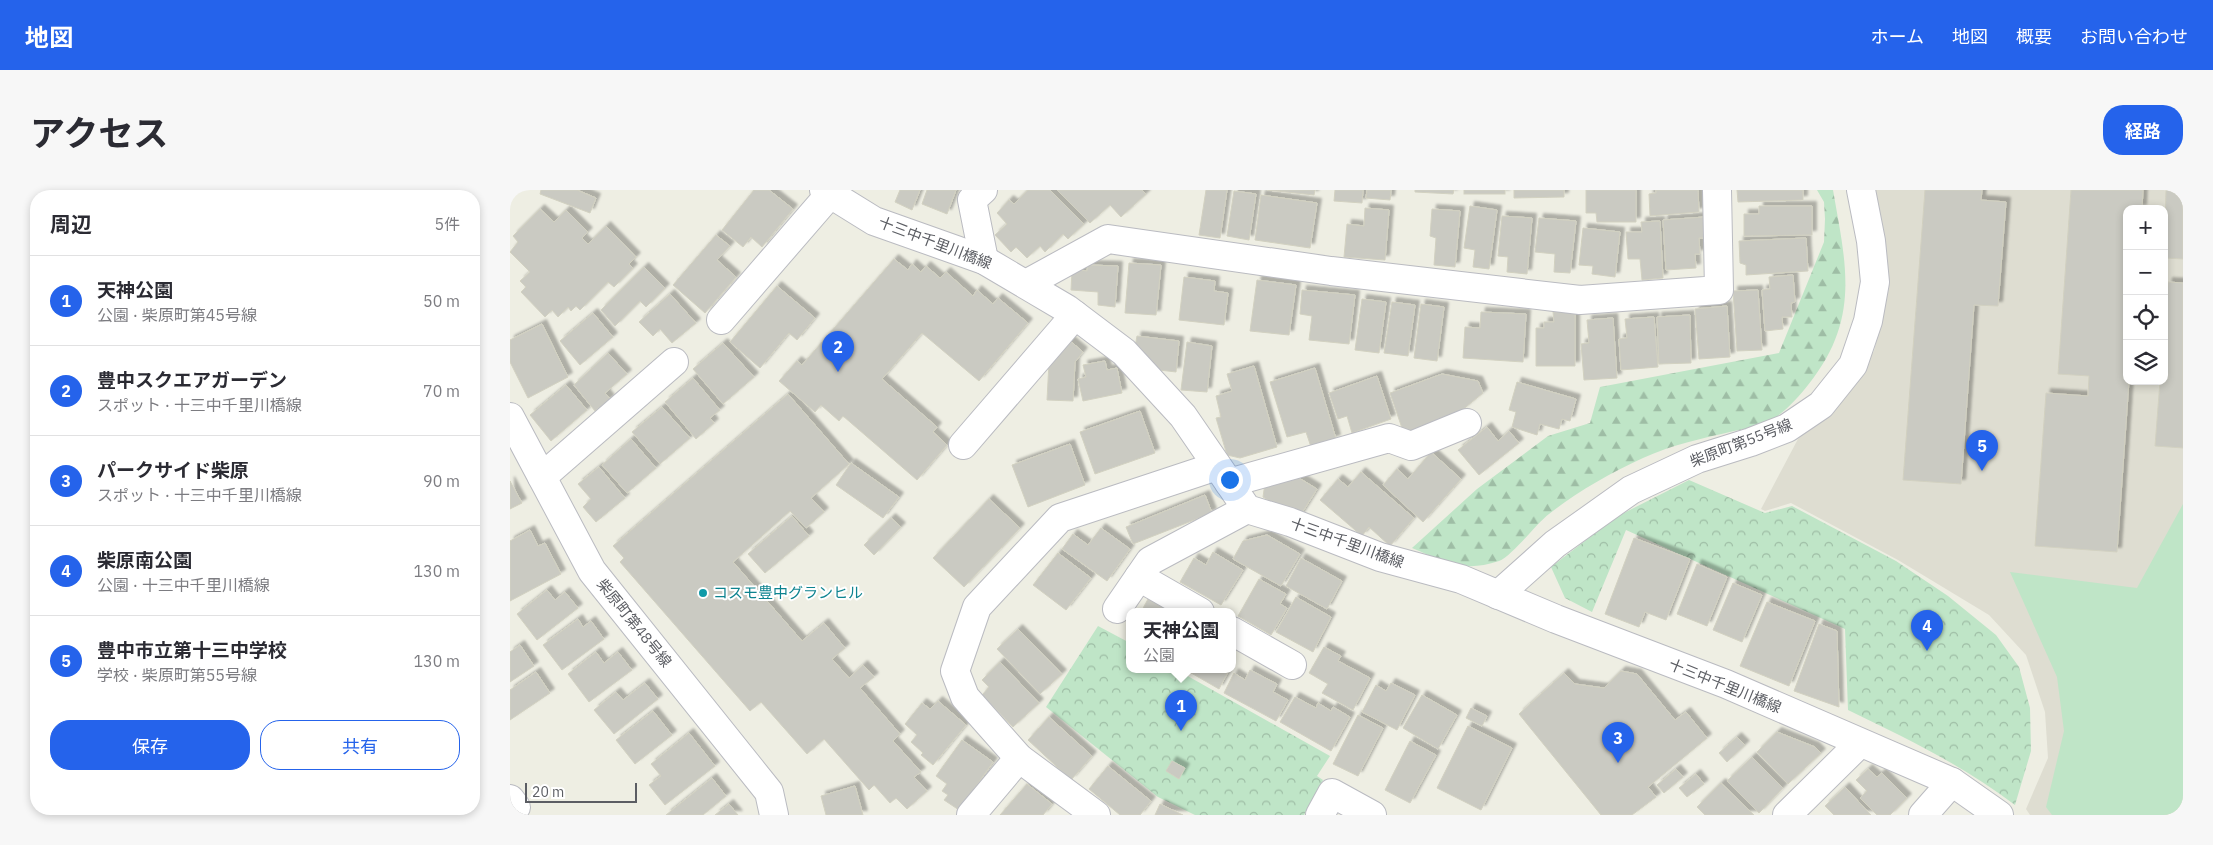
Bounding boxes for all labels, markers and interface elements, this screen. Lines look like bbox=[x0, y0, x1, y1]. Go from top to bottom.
text: 地図 bbox=[25, 21, 73, 53]
text: ホーム bbox=[1871, 25, 1924, 48]
text: 地図 bbox=[1952, 25, 1988, 48]
text: 概要 bbox=[2016, 25, 2052, 48]
text: お問い合わせ bbox=[2080, 25, 2188, 48]
button: 経路 bbox=[2103, 105, 2183, 155]
text: アクセス bbox=[30, 110, 168, 156]
map controls bbox=[2123, 205, 2168, 385]
button: + bbox=[2123, 205, 2168, 250]
text: 周辺 bbox=[50, 210, 92, 238]
street label: 十三中千里川橋線 bbox=[876, 212, 995, 273]
text: 5件 bbox=[434, 214, 460, 234]
button: − bbox=[2123, 250, 2168, 295]
text: 天神公園 bbox=[97, 278, 173, 302]
text: 1 bbox=[61, 291, 71, 311]
text: 50 m bbox=[423, 291, 460, 311]
button: locate bbox=[2123, 295, 2168, 340]
text: 公園 · 柴原町第45号線 bbox=[97, 305, 257, 325]
pin: 2 bbox=[822, 331, 854, 372]
button: layers bbox=[2123, 340, 2168, 385]
text: 豊中スクエアガーデン bbox=[97, 368, 287, 392]
text: 2 bbox=[61, 381, 71, 401]
text: 70 m bbox=[423, 381, 460, 401]
text: スポット · 十三中千里川橋線 bbox=[97, 395, 302, 415]
street label: 柴原町第55号線 bbox=[1687, 414, 1795, 471]
pin: 5 bbox=[1966, 430, 1998, 471]
text: パークサイド柴原 bbox=[97, 458, 249, 482]
your location bbox=[1217, 467, 1243, 493]
text: 3 bbox=[61, 471, 71, 491]
text: 90 m bbox=[423, 471, 460, 491]
text: スポット · 十三中千里川橋線 bbox=[97, 485, 302, 505]
street label: 十三中千里川橋線 bbox=[1288, 513, 1407, 572]
text: 柴原南公園 bbox=[97, 548, 192, 572]
text: 4 bbox=[61, 561, 71, 581]
text: 130 m bbox=[413, 561, 460, 581]
text: 公園 · 十三中千里川橋線 bbox=[97, 575, 270, 595]
street label: 柴原町第48号線 bbox=[593, 575, 676, 671]
place label: コスモ豊中グランヒル bbox=[713, 583, 863, 602]
marker: コスモ豊中グランヒル bbox=[697, 587, 709, 599]
popup bbox=[1126, 608, 1236, 673]
pin: 4 bbox=[1911, 610, 1943, 651]
text: 天神公園 bbox=[1143, 618, 1219, 642]
text: 豊中市立第十三中学校 bbox=[97, 638, 287, 662]
text: 公園 bbox=[1143, 645, 1175, 665]
text: 5 bbox=[61, 651, 71, 671]
text: 130 m bbox=[413, 651, 460, 671]
street label: 十三中千里川橋線 bbox=[1666, 654, 1784, 717]
text: 学校 · 柴原町第55号線 bbox=[97, 665, 257, 685]
pin: 1 bbox=[1165, 690, 1197, 731]
button: 保存 bbox=[50, 720, 250, 770]
button: 共有 bbox=[260, 720, 460, 770]
pin: 3 bbox=[1602, 722, 1634, 763]
scale bar bbox=[525, 780, 638, 803]
text: 20 m bbox=[532, 783, 564, 801]

